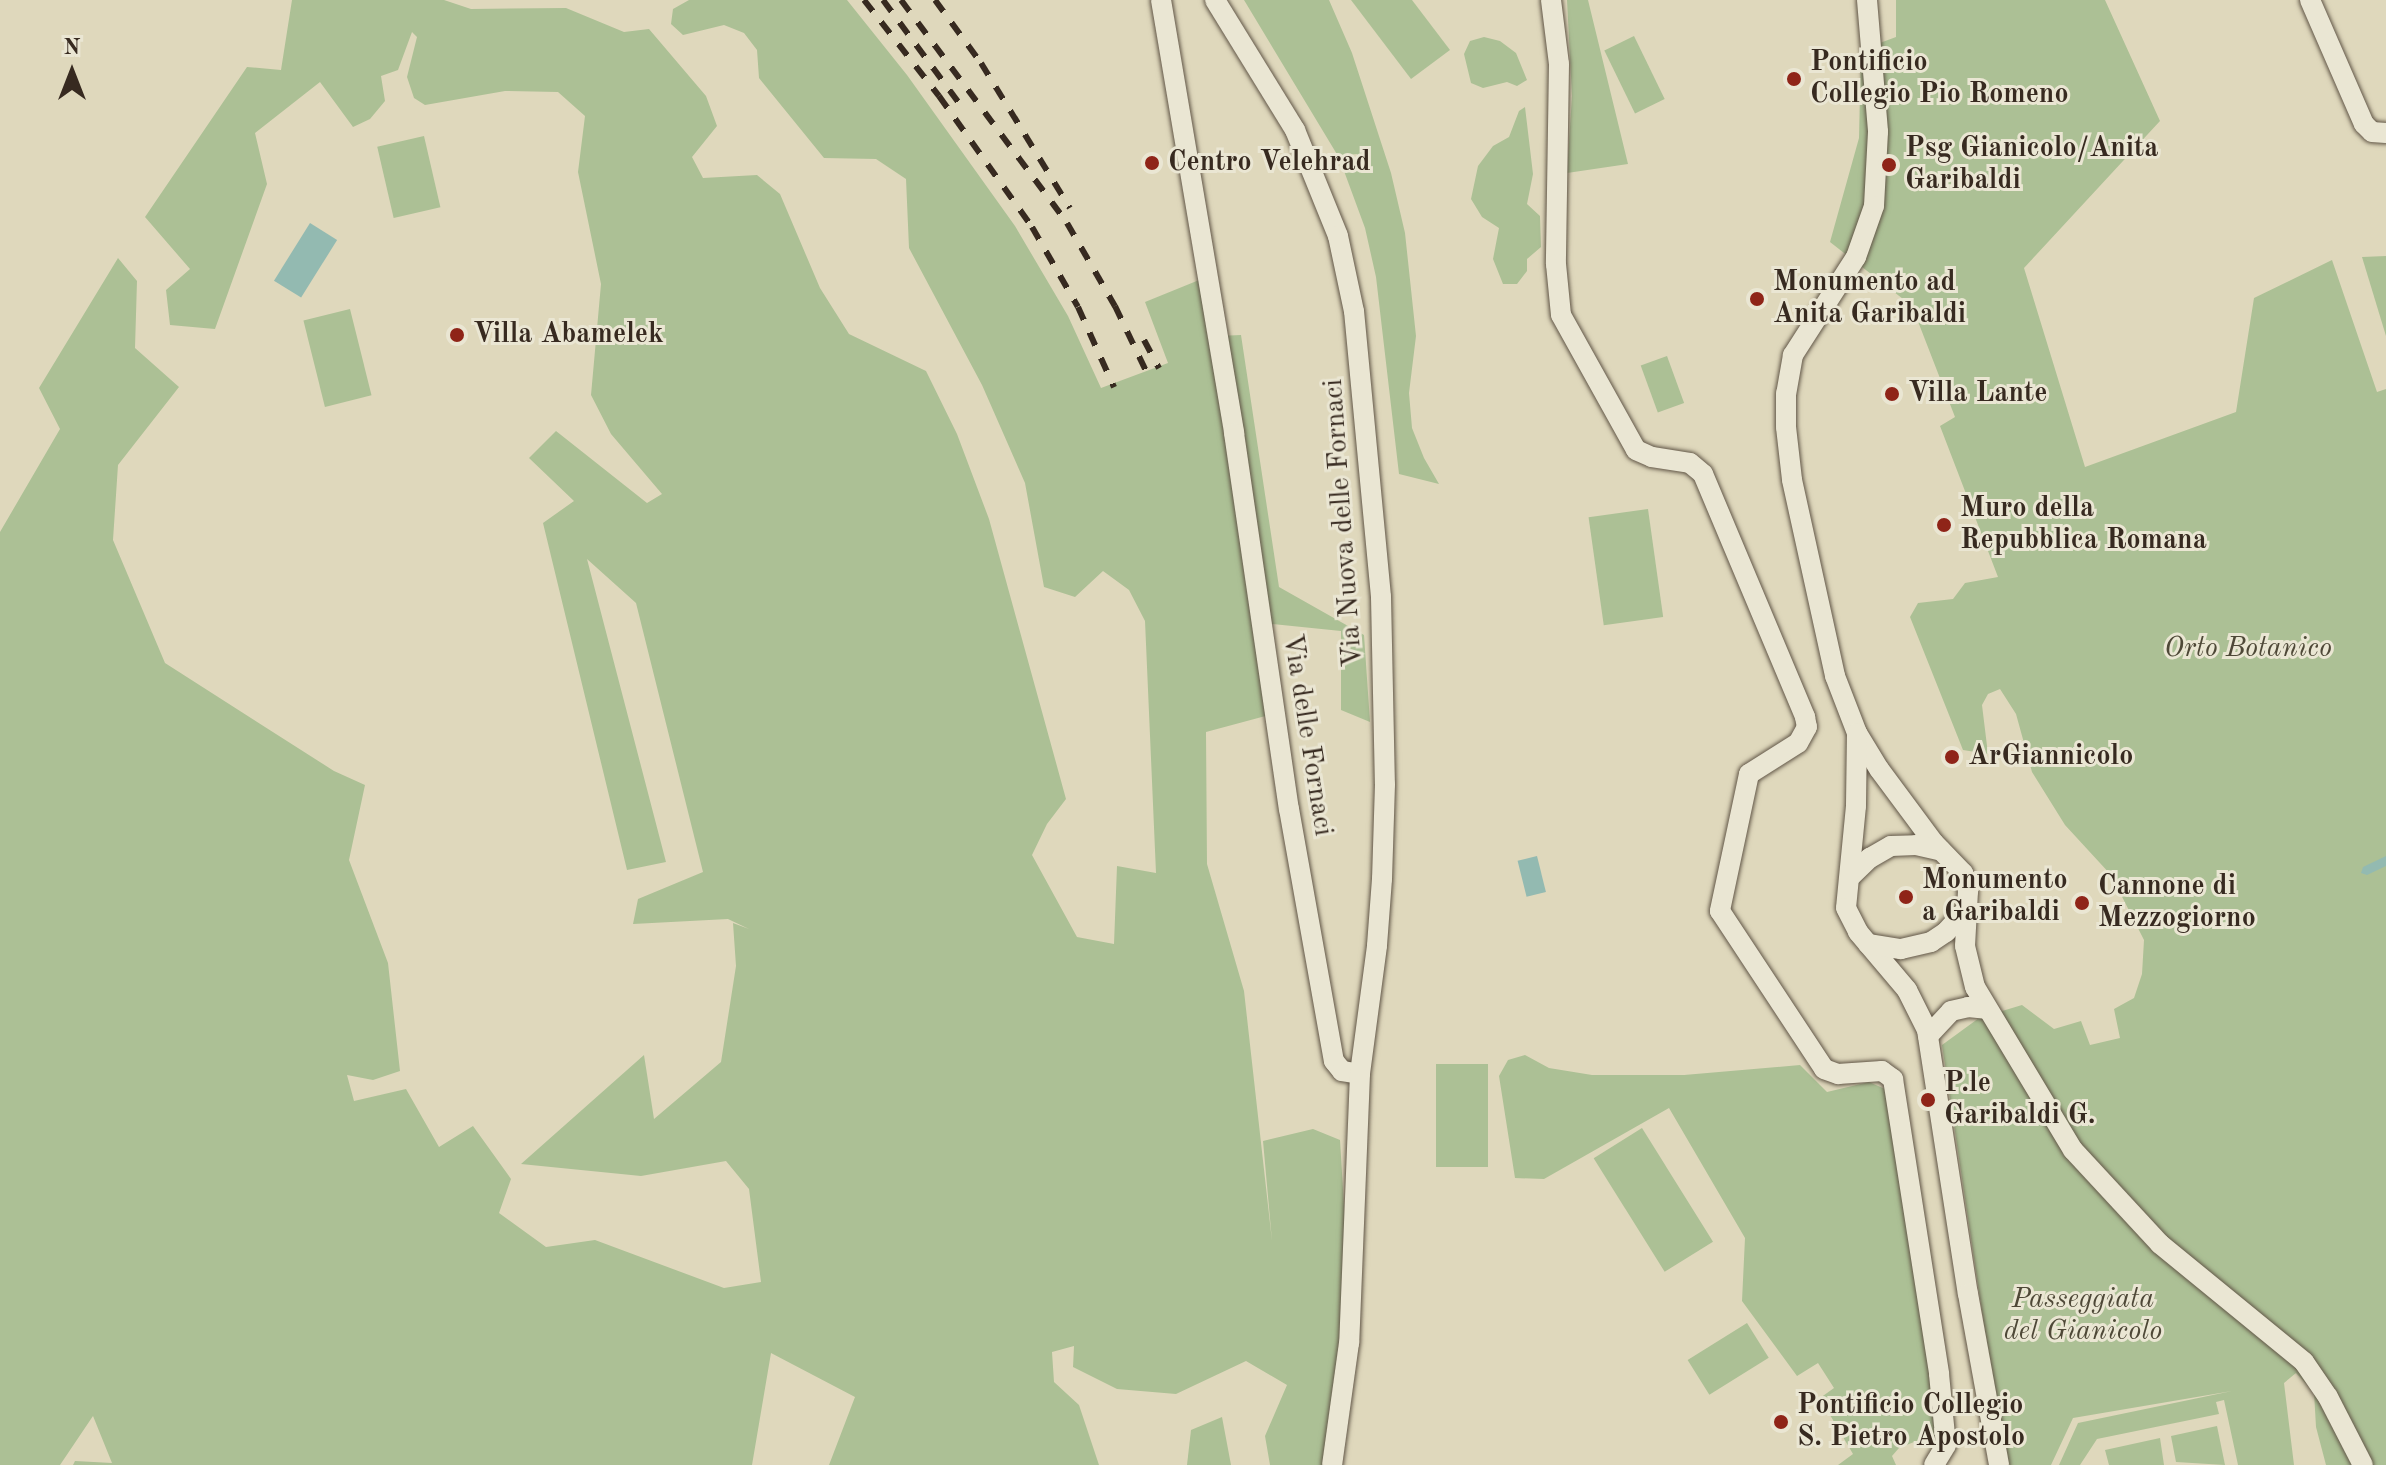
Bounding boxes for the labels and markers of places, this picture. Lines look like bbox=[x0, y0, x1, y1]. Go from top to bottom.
place label: Pontificio Collegio Pio Romeno bbox=[1810, 46, 2069, 112]
marker: Pontificio Collegio Pio Romeno bbox=[1785, 70, 1803, 88]
place label: Psg Gianicolo/Anita Garibaldi bbox=[1905, 132, 2159, 198]
place label: Centro Velehrad bbox=[1168, 146, 1371, 180]
marker: Centro Velehrad bbox=[1143, 154, 1161, 172]
marker: Psg Gianicolo/Anita Garibaldi bbox=[1880, 156, 1898, 174]
place label: Monumento ad Anita Garibaldi bbox=[1773, 266, 1966, 332]
marker: Monumento ad Anita Garibaldi bbox=[1748, 290, 1766, 308]
place label: Villa Abamelek bbox=[473, 318, 664, 352]
marker: Villa Abamelek bbox=[448, 326, 466, 344]
place label: Villa Lante bbox=[1908, 377, 2047, 411]
marker: Villa Lante bbox=[1883, 385, 1901, 403]
place label: Muro della Repubblica Romana bbox=[1960, 492, 2207, 558]
marker: Muro della Repubblica Romana bbox=[1935, 516, 1953, 534]
place label: ArGiannicolo bbox=[1968, 740, 2133, 774]
marker: ArGiannicolo bbox=[1943, 748, 1961, 766]
place label: Monumento a Garibaldi bbox=[1922, 864, 2067, 930]
place label: Cannone di Mezzogiorno bbox=[2098, 870, 2256, 936]
marker: Monumento a Garibaldi bbox=[1897, 888, 1915, 906]
marker: Cannone di Mezzogiorno bbox=[2073, 894, 2091, 912]
place label: P.le Garibaldi G. bbox=[1944, 1067, 2096, 1133]
marker: P.le Garibaldi G. bbox=[1919, 1091, 1937, 1109]
place label: Pontificio Collegio S. Pietro Apostolo bbox=[1797, 1389, 2025, 1455]
marker: Pontificio Collegio S. Pietro Apostolo bbox=[1772, 1413, 1790, 1431]

